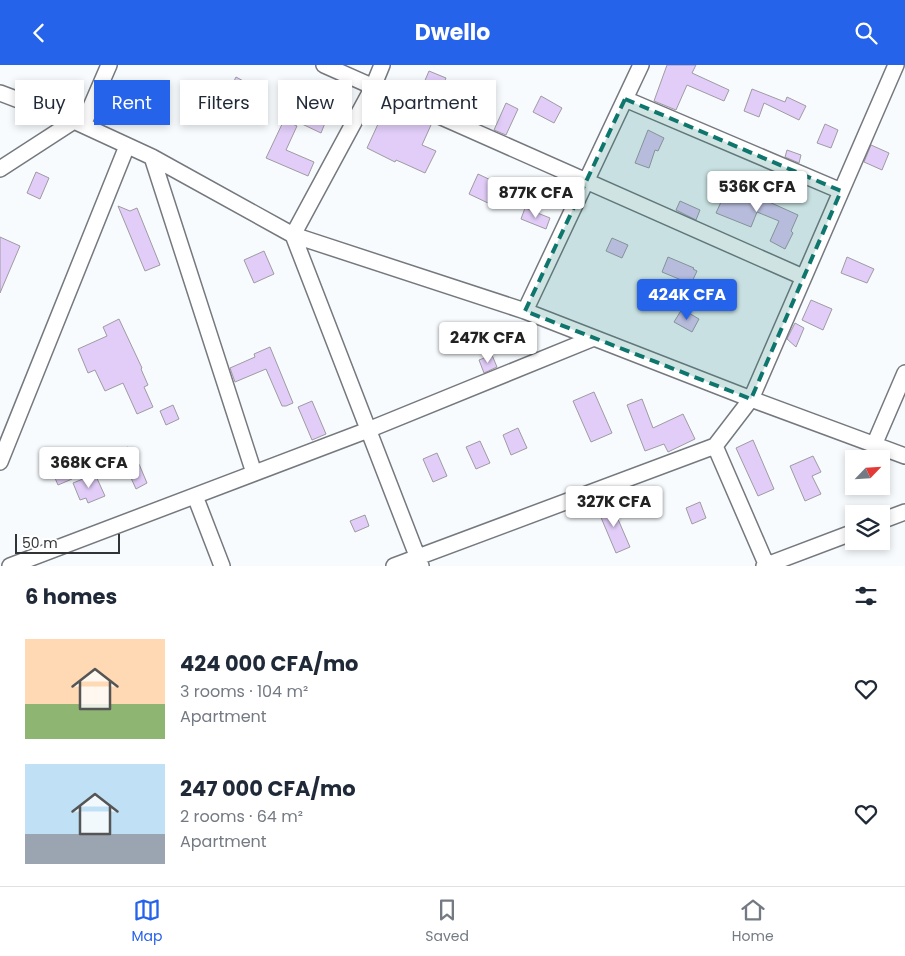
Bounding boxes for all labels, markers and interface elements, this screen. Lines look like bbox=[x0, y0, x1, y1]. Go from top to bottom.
text: Dwello bbox=[415, 17, 490, 48]
icon: back bbox=[25, 19, 53, 47]
icon: search bbox=[852, 19, 880, 47]
chip: Buy bbox=[15, 80, 84, 125]
chip: Rent bbox=[94, 80, 170, 125]
chip: Filters bbox=[180, 80, 268, 125]
chip: New bbox=[278, 80, 352, 125]
chip: Apartment bbox=[362, 80, 496, 125]
pin: 536K CFA bbox=[705, 171, 809, 213]
text: 536K CFA bbox=[718, 175, 796, 198]
pin: 877K CFA bbox=[484, 177, 588, 219]
text: 877K CFA bbox=[499, 181, 573, 204]
pin: 424K CFA bbox=[635, 279, 739, 321]
text: 424K CFA bbox=[648, 283, 726, 306]
pin: 247K CFA bbox=[436, 321, 540, 364]
text: 247K CFA bbox=[450, 326, 526, 349]
pin: 368K CFA bbox=[37, 447, 141, 489]
north arrow bbox=[845, 450, 890, 495]
map controls bbox=[845, 450, 890, 550]
text: 368K CFA bbox=[50, 451, 128, 474]
pin: 327K CFA bbox=[562, 485, 666, 528]
text: 327K CFA bbox=[577, 490, 651, 513]
button: layers bbox=[845, 505, 890, 550]
scale bar bbox=[15, 531, 120, 554]
text: 50 m bbox=[22, 533, 58, 553]
text: 6 homes bbox=[25, 582, 117, 611]
icon: filters bbox=[852, 582, 880, 610]
text: 424 000 CFA/mo bbox=[180, 649, 359, 678]
icon: home bbox=[65, 659, 125, 719]
icon: heart bbox=[852, 675, 880, 703]
text: 3 rooms · 104 m² bbox=[180, 680, 308, 703]
text: Apartment bbox=[180, 705, 267, 728]
text: 247 000 CFA/mo bbox=[180, 774, 356, 803]
icon: home bbox=[65, 784, 125, 844]
icon: heart bbox=[852, 800, 880, 828]
text: 2 rooms · 64 m² bbox=[180, 805, 303, 828]
text: Apartment bbox=[180, 830, 267, 853]
tab: Map bbox=[131, 896, 162, 947]
tab: Saved bbox=[425, 896, 469, 947]
tab: Home bbox=[732, 896, 774, 947]

